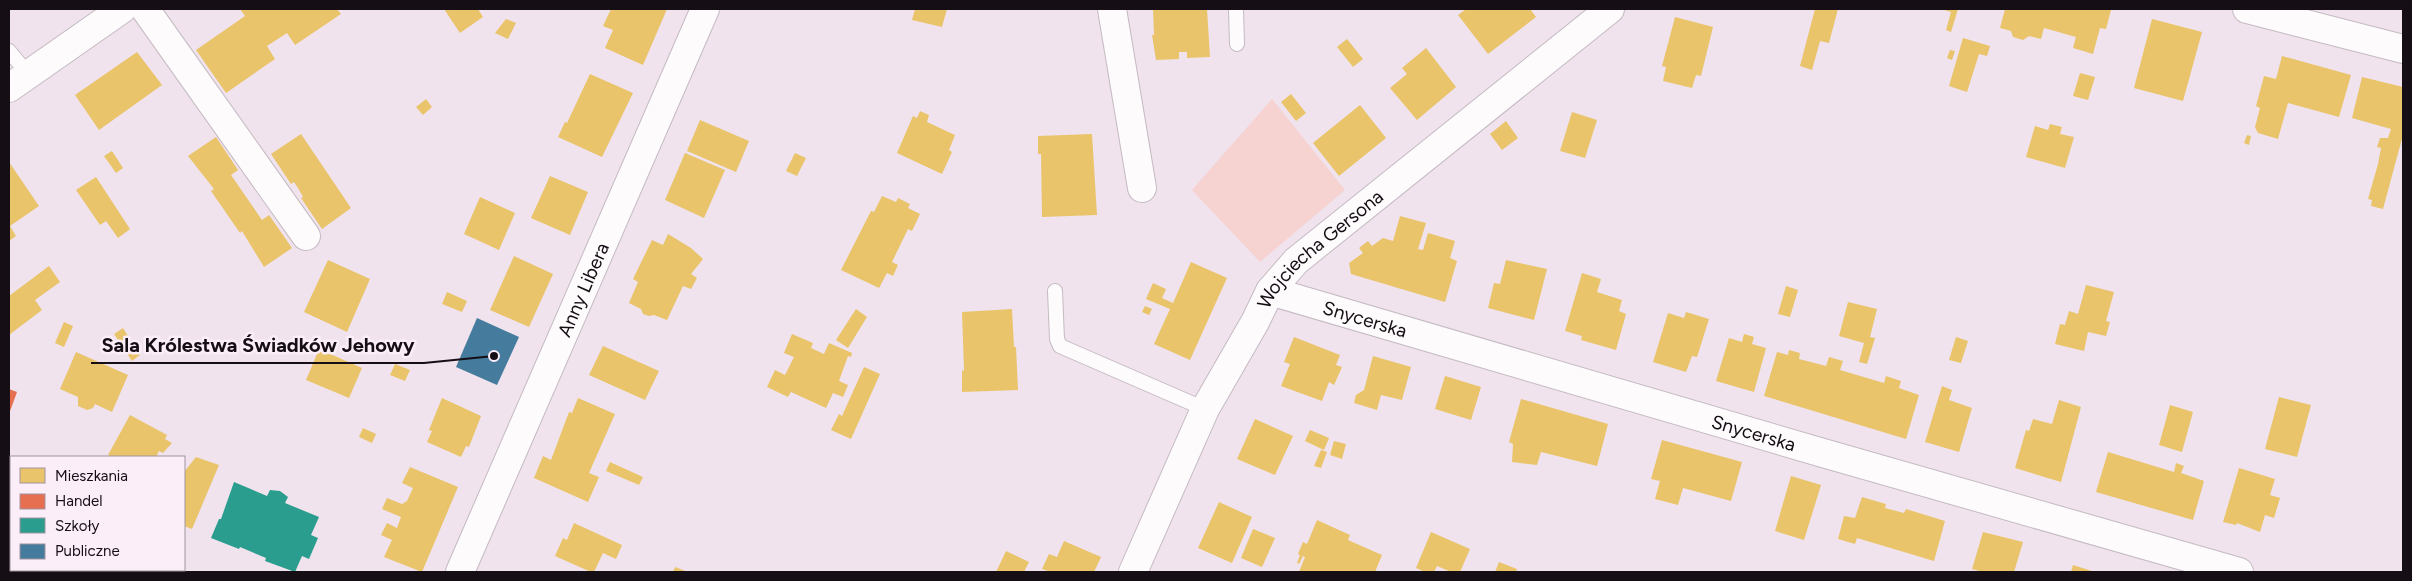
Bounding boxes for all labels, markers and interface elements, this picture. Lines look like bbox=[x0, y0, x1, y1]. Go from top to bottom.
street label: Wojciecha Gersona bbox=[1252, 184, 1387, 312]
street label: Anny Libera bbox=[552, 239, 614, 340]
street label: Snycerska bbox=[1320, 296, 1410, 342]
callout: Sala Królestwa Świadków Jehowy bbox=[91, 328, 424, 363]
text: Sala Królestwa Świadków Jehowy bbox=[101, 333, 415, 357]
street label: Snycerska bbox=[1709, 409, 1798, 456]
legend bbox=[10, 456, 185, 571]
text: Mieszkania bbox=[55, 467, 128, 485]
text: Handel bbox=[55, 492, 103, 510]
text: Szkoły bbox=[55, 517, 100, 535]
text: Publiczne bbox=[55, 542, 120, 560]

